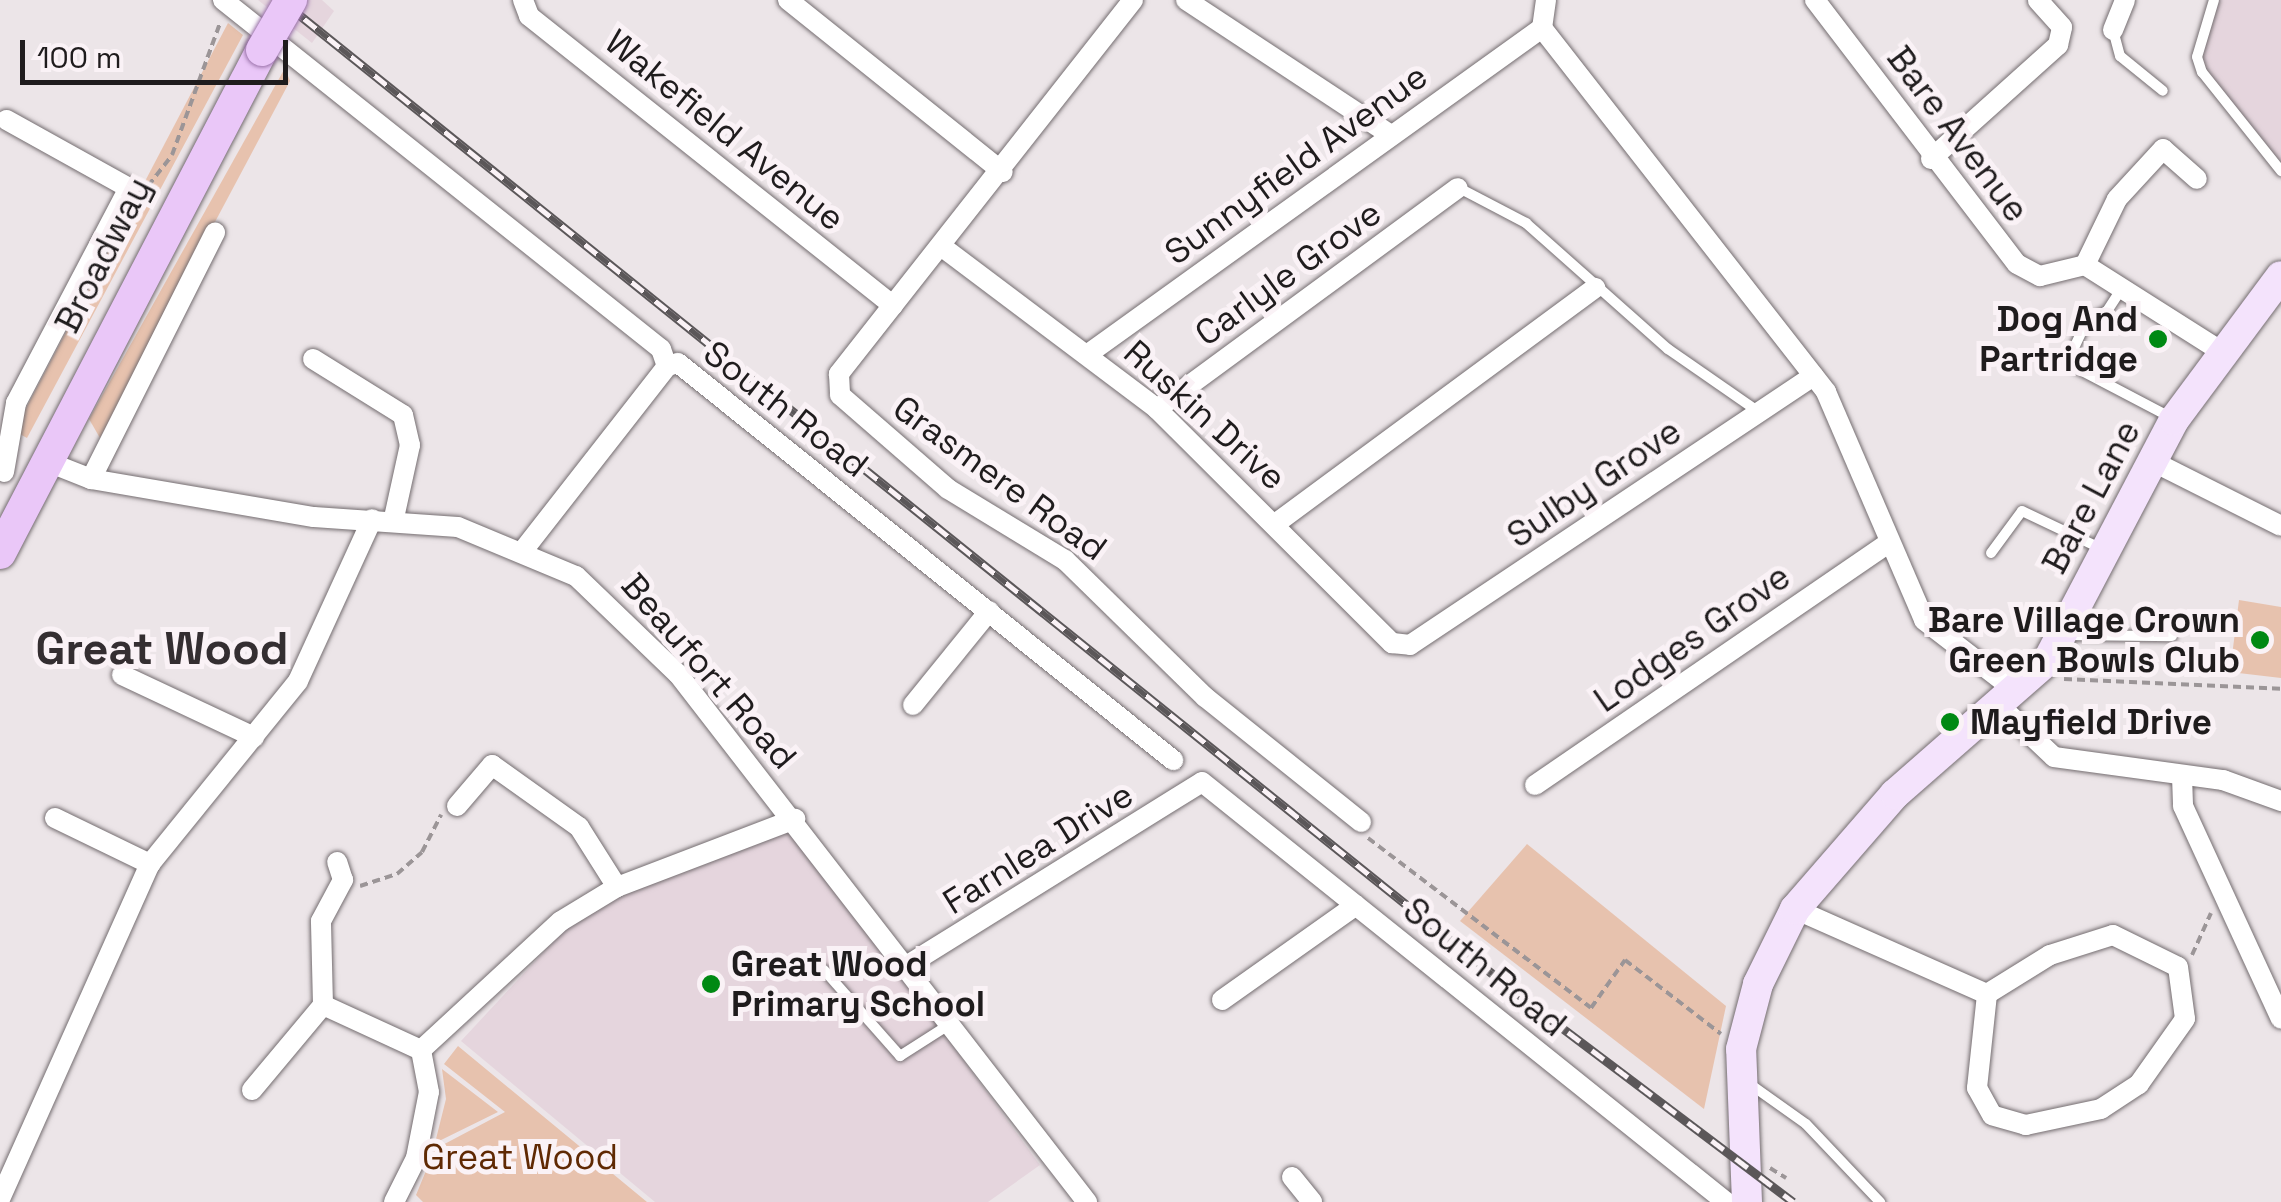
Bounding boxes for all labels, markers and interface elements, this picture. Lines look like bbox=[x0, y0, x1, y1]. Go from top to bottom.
scale bar bbox=[25, 20, 292, 82]
street label: Wakefield Avenue bbox=[597, 21, 853, 239]
text: 100 m bbox=[37, 38, 122, 77]
street label: Bare Avenue bbox=[1878, 38, 2038, 230]
street label: Sunnyfield Avenue bbox=[1156, 55, 1436, 273]
street label: Broadway bbox=[46, 170, 160, 340]
street label: Carlyle Grove bbox=[1187, 191, 1389, 355]
place label: Dog And Partridge bbox=[1979, 298, 2138, 380]
marker: Dog And Partridge bbox=[2147, 328, 2169, 350]
street label: Ruskin Drive bbox=[1115, 331, 1295, 499]
street label: South Road bbox=[695, 332, 877, 486]
street label: Grasmere Road bbox=[885, 387, 1115, 569]
street label: Sulby Grove bbox=[1499, 410, 1689, 556]
street label: Bare Lane bbox=[2033, 413, 2149, 581]
street label: Lodges Grove bbox=[1586, 555, 1798, 721]
street label: Beaufort Road bbox=[613, 565, 805, 777]
place label: Bare Village Crown Green Bowls Club bbox=[1927, 599, 2240, 681]
district label: Great Wood bbox=[35, 622, 289, 676]
marker: Bare Village Crown Green Bowls Club bbox=[2249, 629, 2271, 651]
place label: Mayfield Drive bbox=[1970, 701, 2212, 743]
marker: Mayfield Drive bbox=[1939, 711, 1961, 733]
street label: Farnlea Drive bbox=[935, 773, 1141, 923]
street label: South Road bbox=[1395, 889, 1575, 1045]
place label: Great Wood Primary School bbox=[731, 943, 985, 1025]
marker: Great Wood Primary School bbox=[700, 973, 722, 995]
park label: Great Wood bbox=[422, 1136, 618, 1178]

